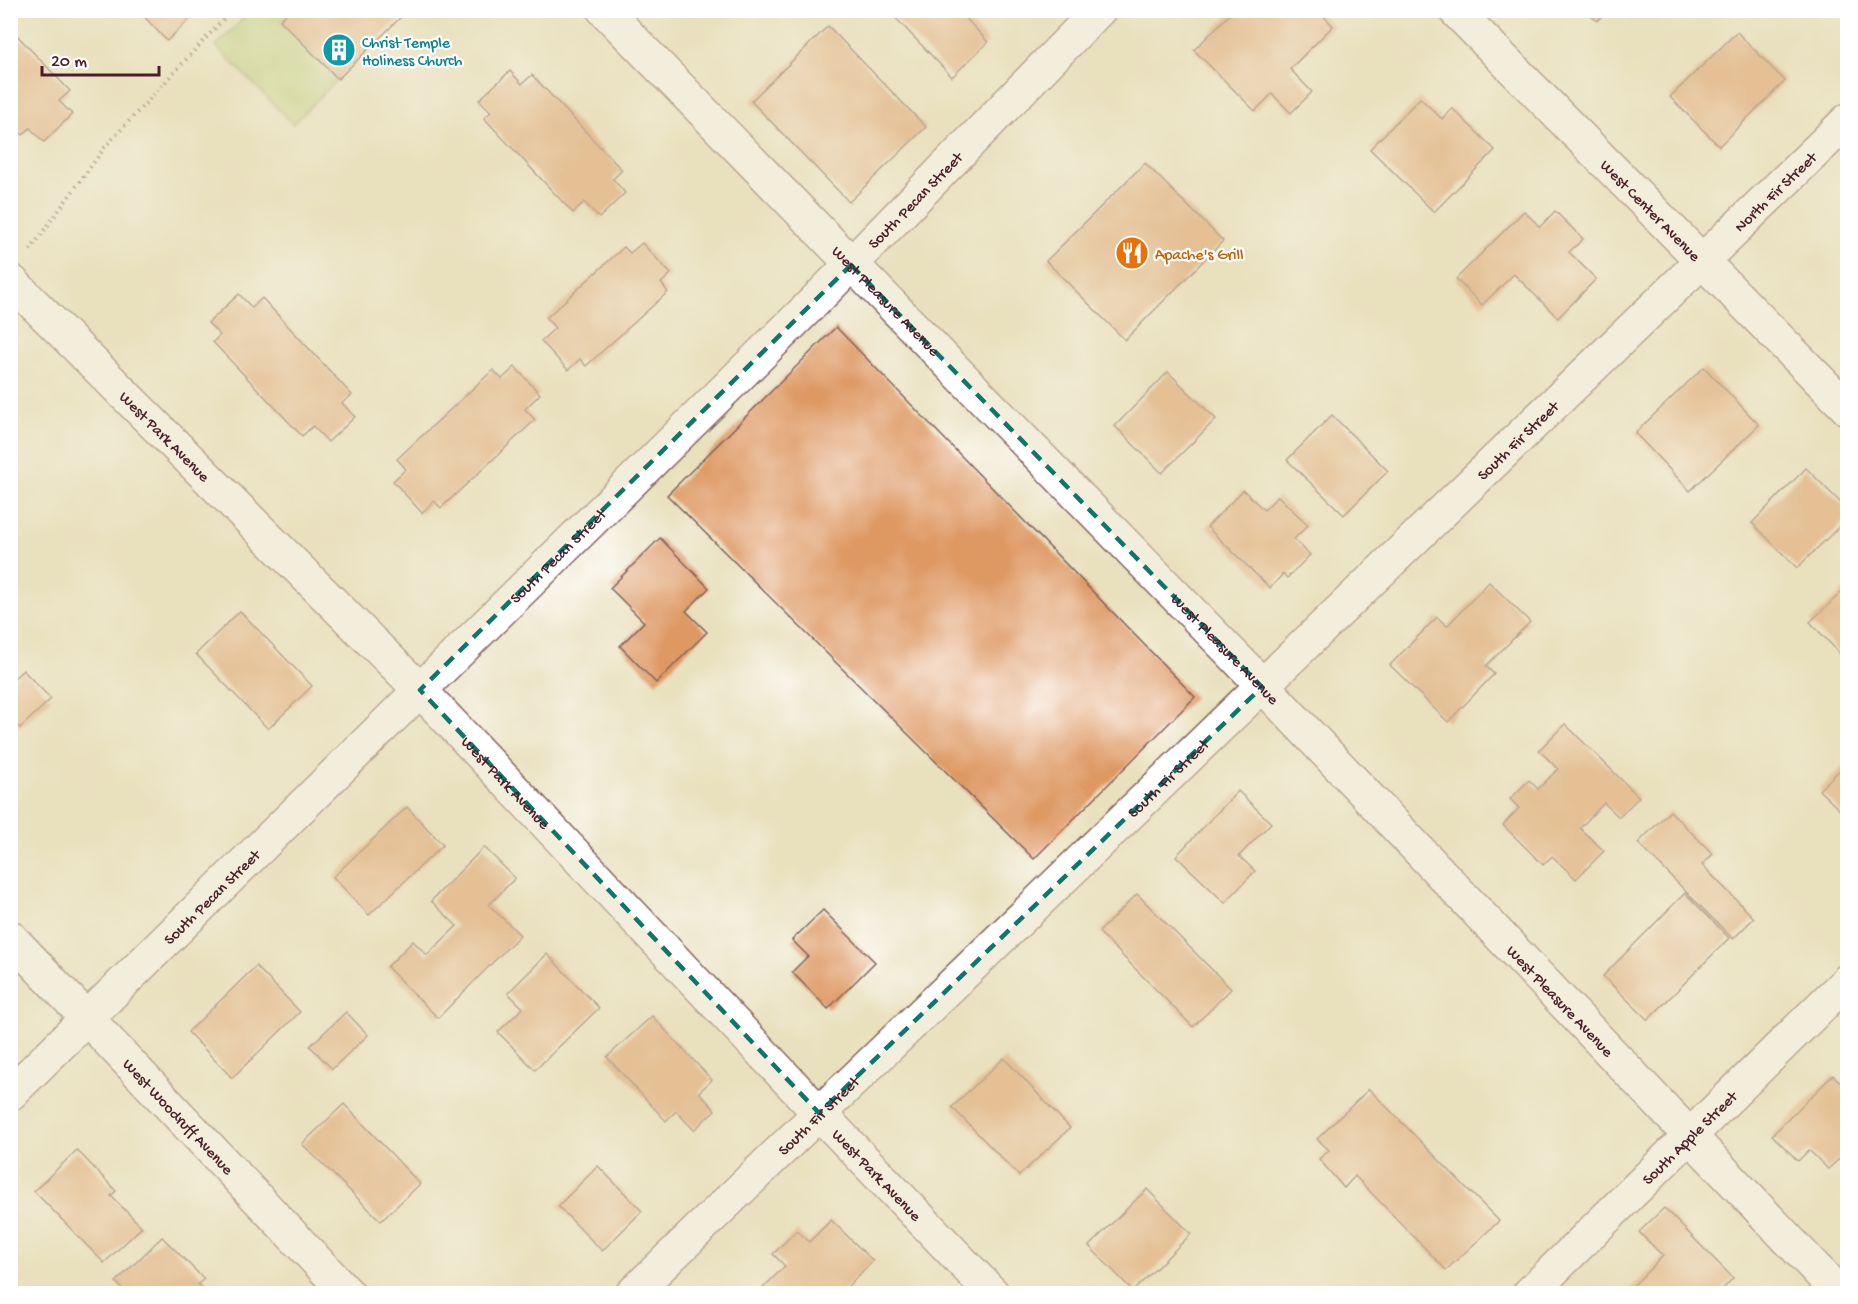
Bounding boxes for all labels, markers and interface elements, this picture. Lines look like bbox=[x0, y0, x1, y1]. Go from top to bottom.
building icon: Christ Temple Holiness Church bbox=[321, 32, 357, 68]
place label: Christ Temple Holiness Church bbox=[362, 35, 463, 72]
scale bar bbox=[42, 39, 159, 77]
text: 20 m bbox=[51, 52, 87, 73]
street label: South Pecan Street bbox=[865, 148, 969, 254]
street label: North Fir Street bbox=[1732, 148, 1823, 238]
street label: West Center Avenue bbox=[1595, 157, 1704, 267]
restaurant icon: Apache's Grill bbox=[1114, 235, 1150, 271]
street label: West Pleasure Avenue bbox=[826, 243, 943, 362]
place label: Apache's Grill bbox=[1155, 247, 1244, 266]
street label: West Park Avenue bbox=[114, 389, 213, 488]
street label: South Fir Street bbox=[1475, 398, 1565, 486]
street label: South Pecan Street bbox=[507, 505, 613, 609]
street label: West Pleasure Avenue bbox=[1166, 591, 1282, 710]
street label: West Park Avenue bbox=[456, 734, 553, 835]
street label: South Fir Street bbox=[1125, 735, 1215, 823]
street label: South Pecan Street bbox=[161, 846, 267, 950]
street label: West Pleasure Avenue bbox=[1501, 943, 1616, 1063]
street label: West Woodruff Avenue bbox=[117, 1056, 236, 1181]
street label: South Fir Street bbox=[775, 1073, 866, 1161]
street label: South Apple Street bbox=[1640, 1087, 1744, 1190]
street label: West Park Avenue bbox=[827, 1126, 924, 1227]

